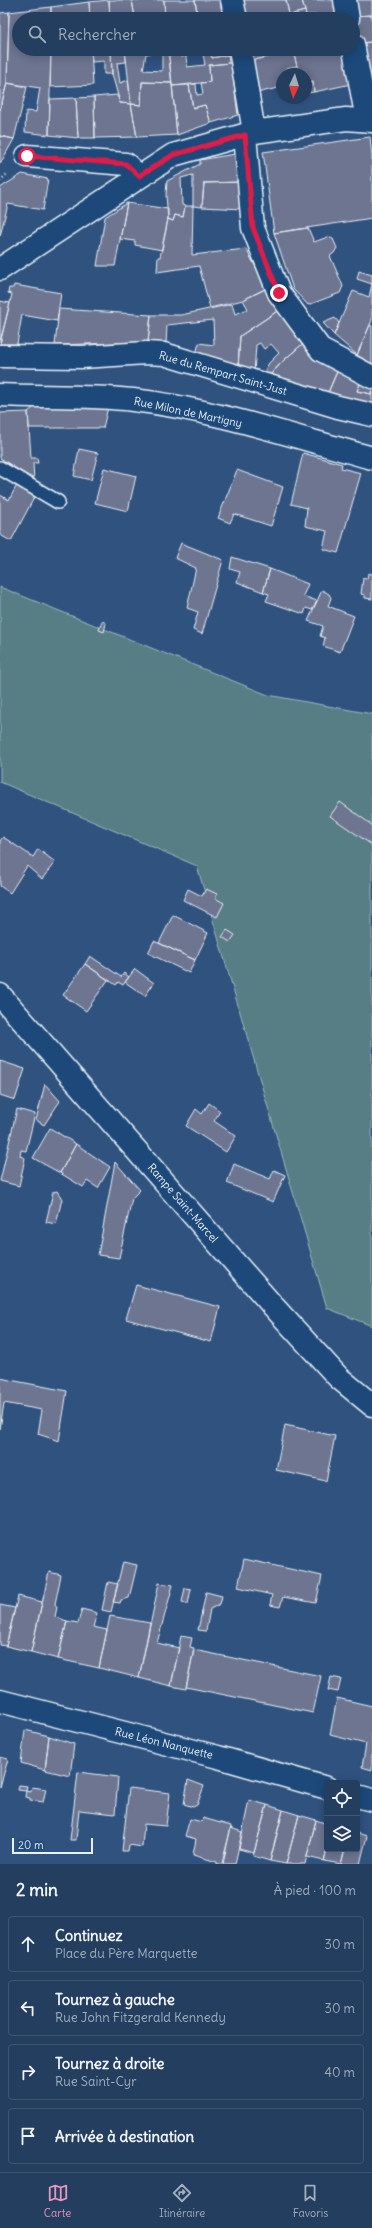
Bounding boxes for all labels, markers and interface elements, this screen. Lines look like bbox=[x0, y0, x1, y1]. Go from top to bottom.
search box bbox=[12, 12, 360, 56]
icon: search bbox=[26, 23, 48, 45]
text: Rechercher bbox=[58, 25, 136, 44]
north arrow bbox=[276, 68, 312, 104]
route start bbox=[18, 147, 36, 165]
route end bbox=[270, 284, 288, 302]
street label: Rue du Rempart Saint-Just bbox=[157, 348, 289, 398]
street label: Rue Milon de Martigny bbox=[133, 394, 243, 430]
street label: Rampe Saint-Marcel bbox=[145, 1161, 221, 1245]
street label: Rue Léon Nanquette bbox=[114, 1724, 214, 1762]
map controls bbox=[324, 1780, 360, 1852]
button: locate bbox=[324, 1780, 360, 1816]
button: layers bbox=[324, 1816, 360, 1852]
scale bar bbox=[12, 1836, 93, 1855]
text: 20 m bbox=[18, 1838, 44, 1852]
text: 2 min bbox=[16, 1879, 58, 1901]
text: À pied · 100 m bbox=[274, 1882, 356, 1899]
text: Continuez bbox=[55, 1926, 123, 1945]
icon: ahead bbox=[17, 1933, 39, 1955]
text: 30 m bbox=[325, 1936, 355, 1953]
text: Place du Père Marquette bbox=[55, 1945, 198, 1962]
text: Tournez à gauche bbox=[55, 1990, 175, 2009]
icon: left bbox=[17, 1997, 39, 2019]
text: 30 m bbox=[325, 2000, 355, 2017]
text: Rue John Fitzgerald Kennedy bbox=[55, 2009, 226, 2026]
text: Tournez à droite bbox=[55, 2054, 164, 2073]
icon: right bbox=[17, 2061, 39, 2083]
text: 40 m bbox=[324, 2064, 355, 2081]
text: Rue Saint-Cyr bbox=[55, 2073, 137, 2090]
icon: arrive bbox=[17, 2125, 39, 2147]
text: Arrivée à destination bbox=[55, 2127, 194, 2146]
tab: Carte bbox=[44, 2182, 71, 2220]
tab: Itinéraire bbox=[159, 2182, 205, 2220]
tab: Favoris bbox=[293, 2182, 328, 2220]

